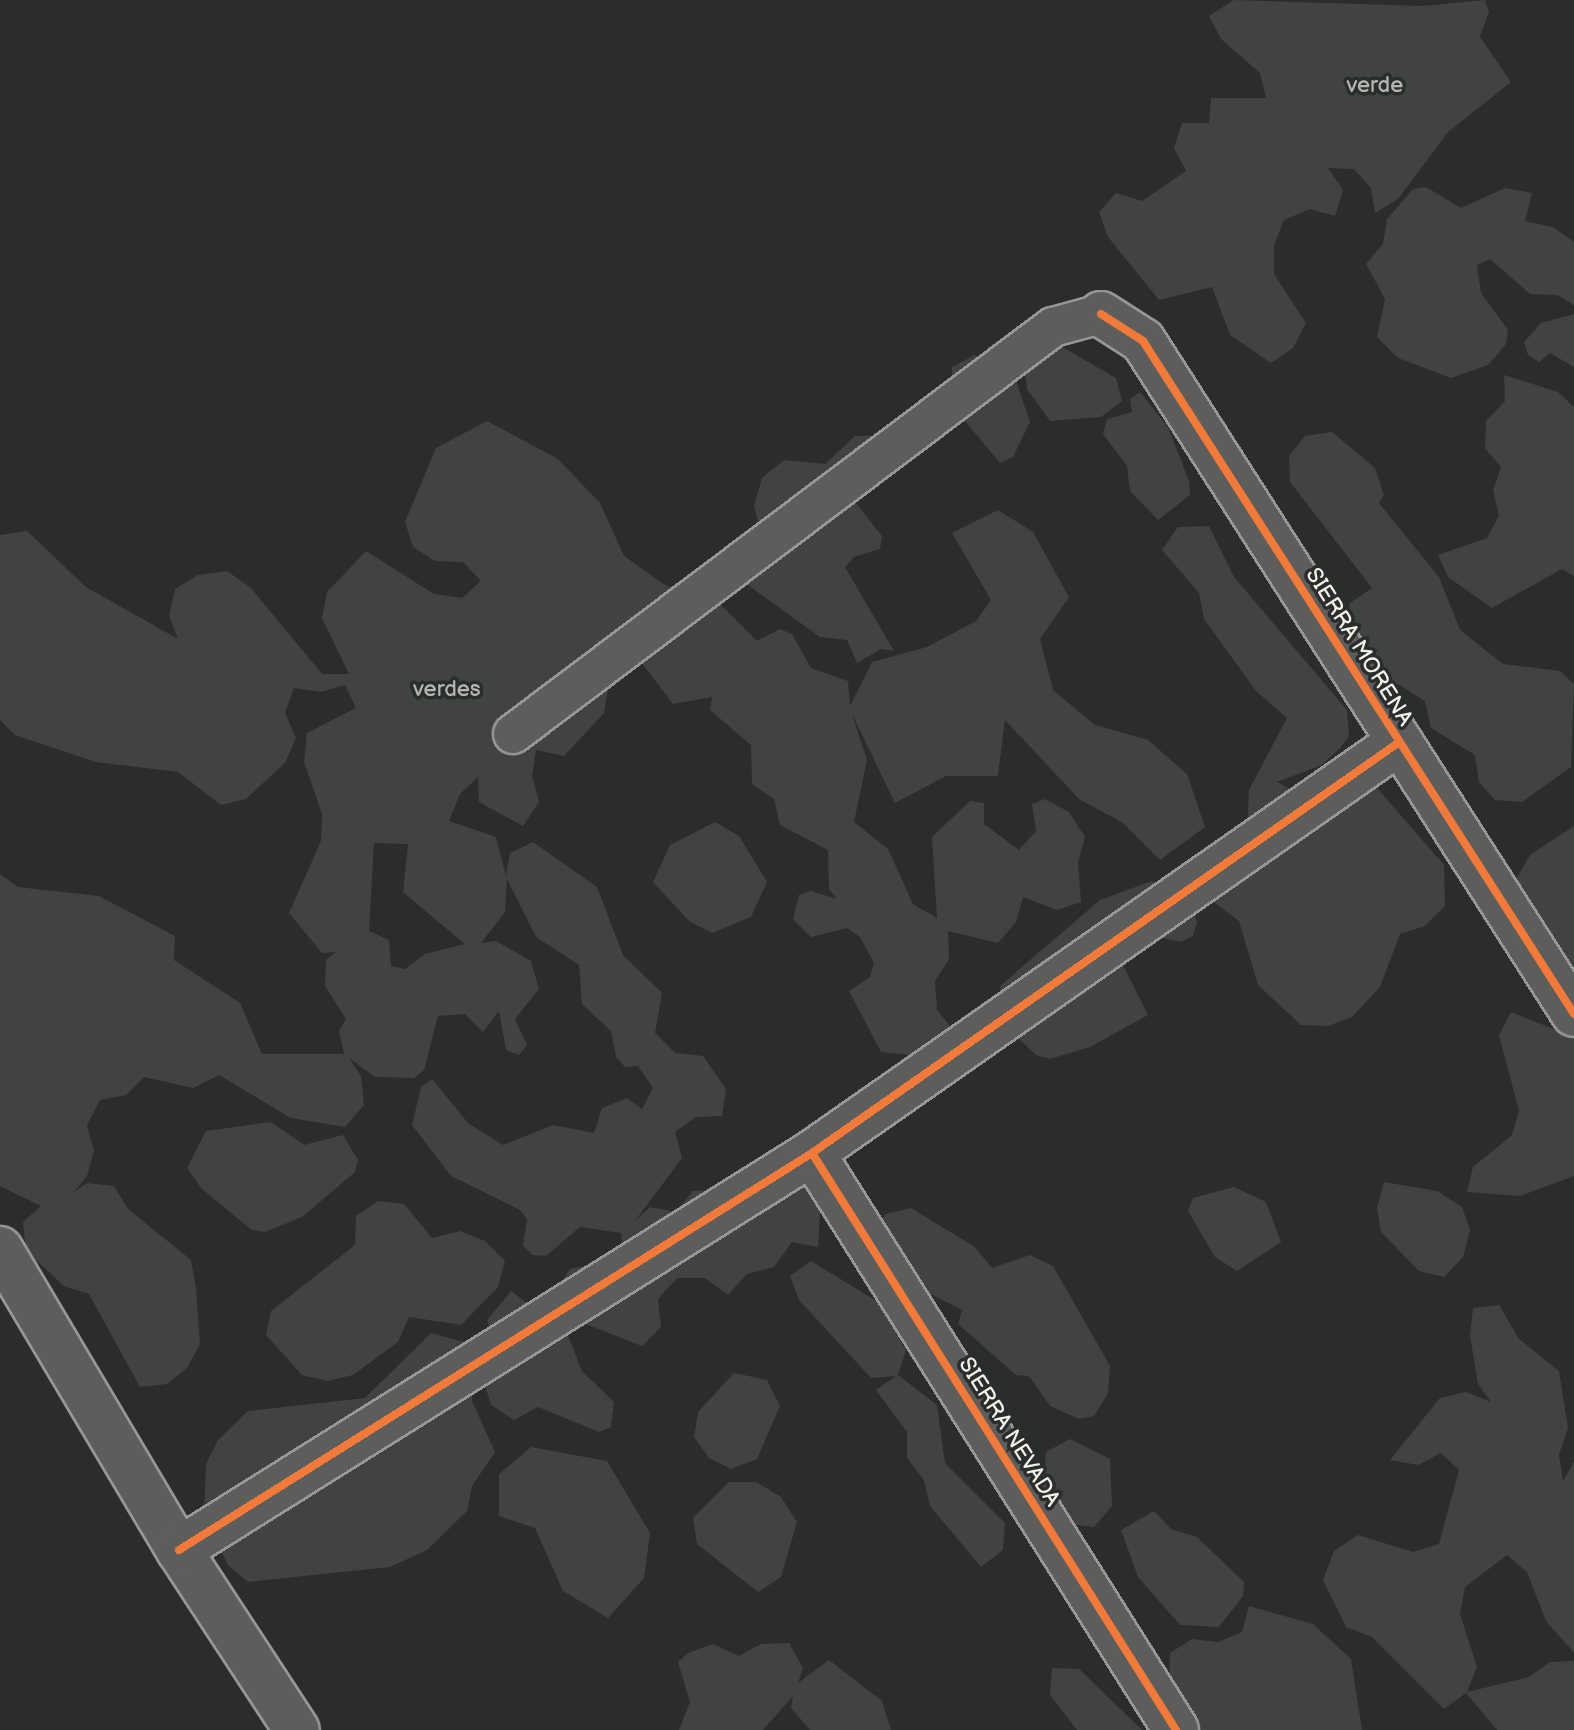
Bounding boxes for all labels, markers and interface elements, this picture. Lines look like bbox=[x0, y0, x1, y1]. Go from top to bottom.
park label: verde bbox=[1347, 73, 1403, 99]
street label: SIERRA MORENA bbox=[1300, 563, 1418, 731]
park label: verdes bbox=[413, 677, 481, 703]
street label: SIERRA NEVADA bbox=[953, 1353, 1065, 1511]

